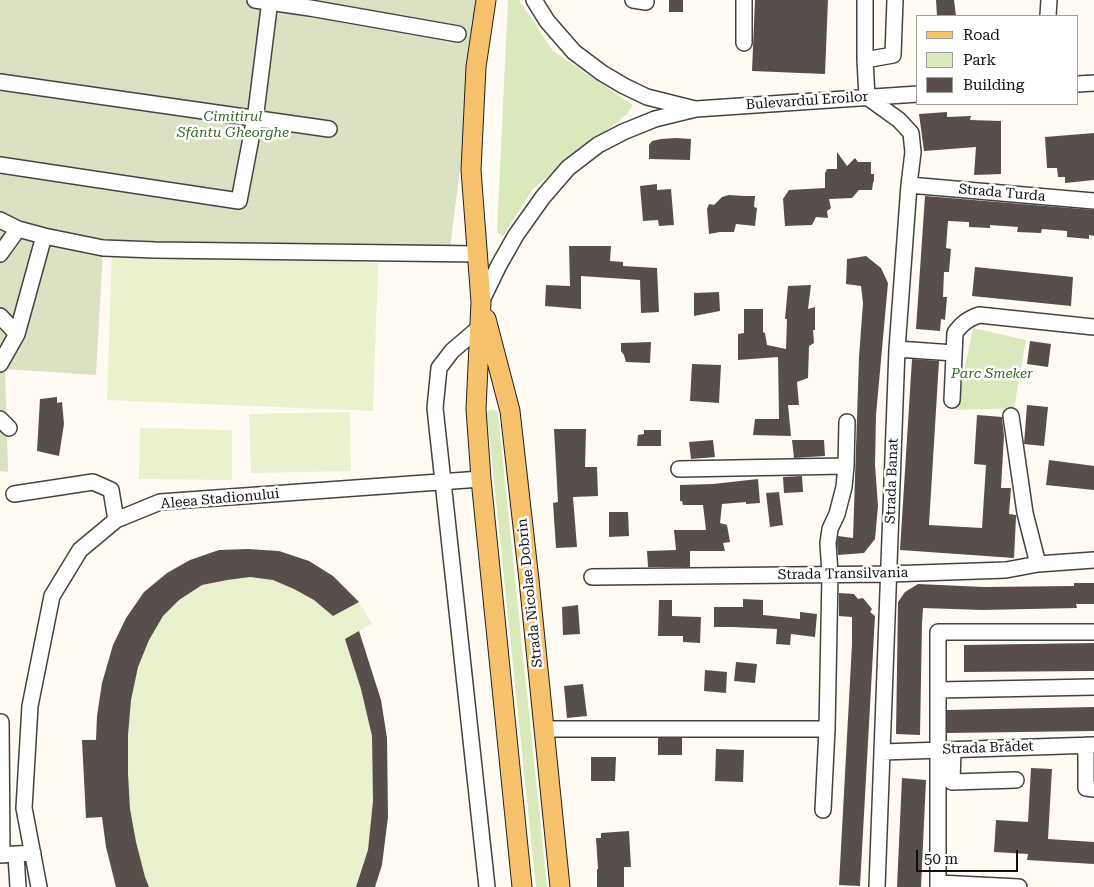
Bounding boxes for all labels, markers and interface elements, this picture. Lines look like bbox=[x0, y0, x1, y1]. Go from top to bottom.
legend bbox=[916, 15, 1079, 105]
text: Road bbox=[963, 26, 1000, 44]
text: Park bbox=[963, 51, 996, 69]
text: Building bbox=[963, 76, 1024, 94]
street label: Bulevardul Eroilor bbox=[745, 88, 869, 114]
park label: Cimitirul Sfântu Gheorghe bbox=[177, 109, 289, 142]
street label: Strada Turda bbox=[958, 181, 1046, 205]
park label: Parc Smeker bbox=[951, 366, 1033, 382]
street label: Strada Banat bbox=[882, 438, 902, 524]
street label: Aleea Stadionului bbox=[160, 485, 280, 513]
street label: Strada Nicolae Dobrin bbox=[514, 518, 546, 668]
street label: Strada Transilvania bbox=[778, 564, 908, 584]
street label: Strada Brădet bbox=[942, 738, 1034, 758]
scale bar bbox=[919, 840, 1022, 872]
text: 50 m bbox=[924, 850, 958, 868]

